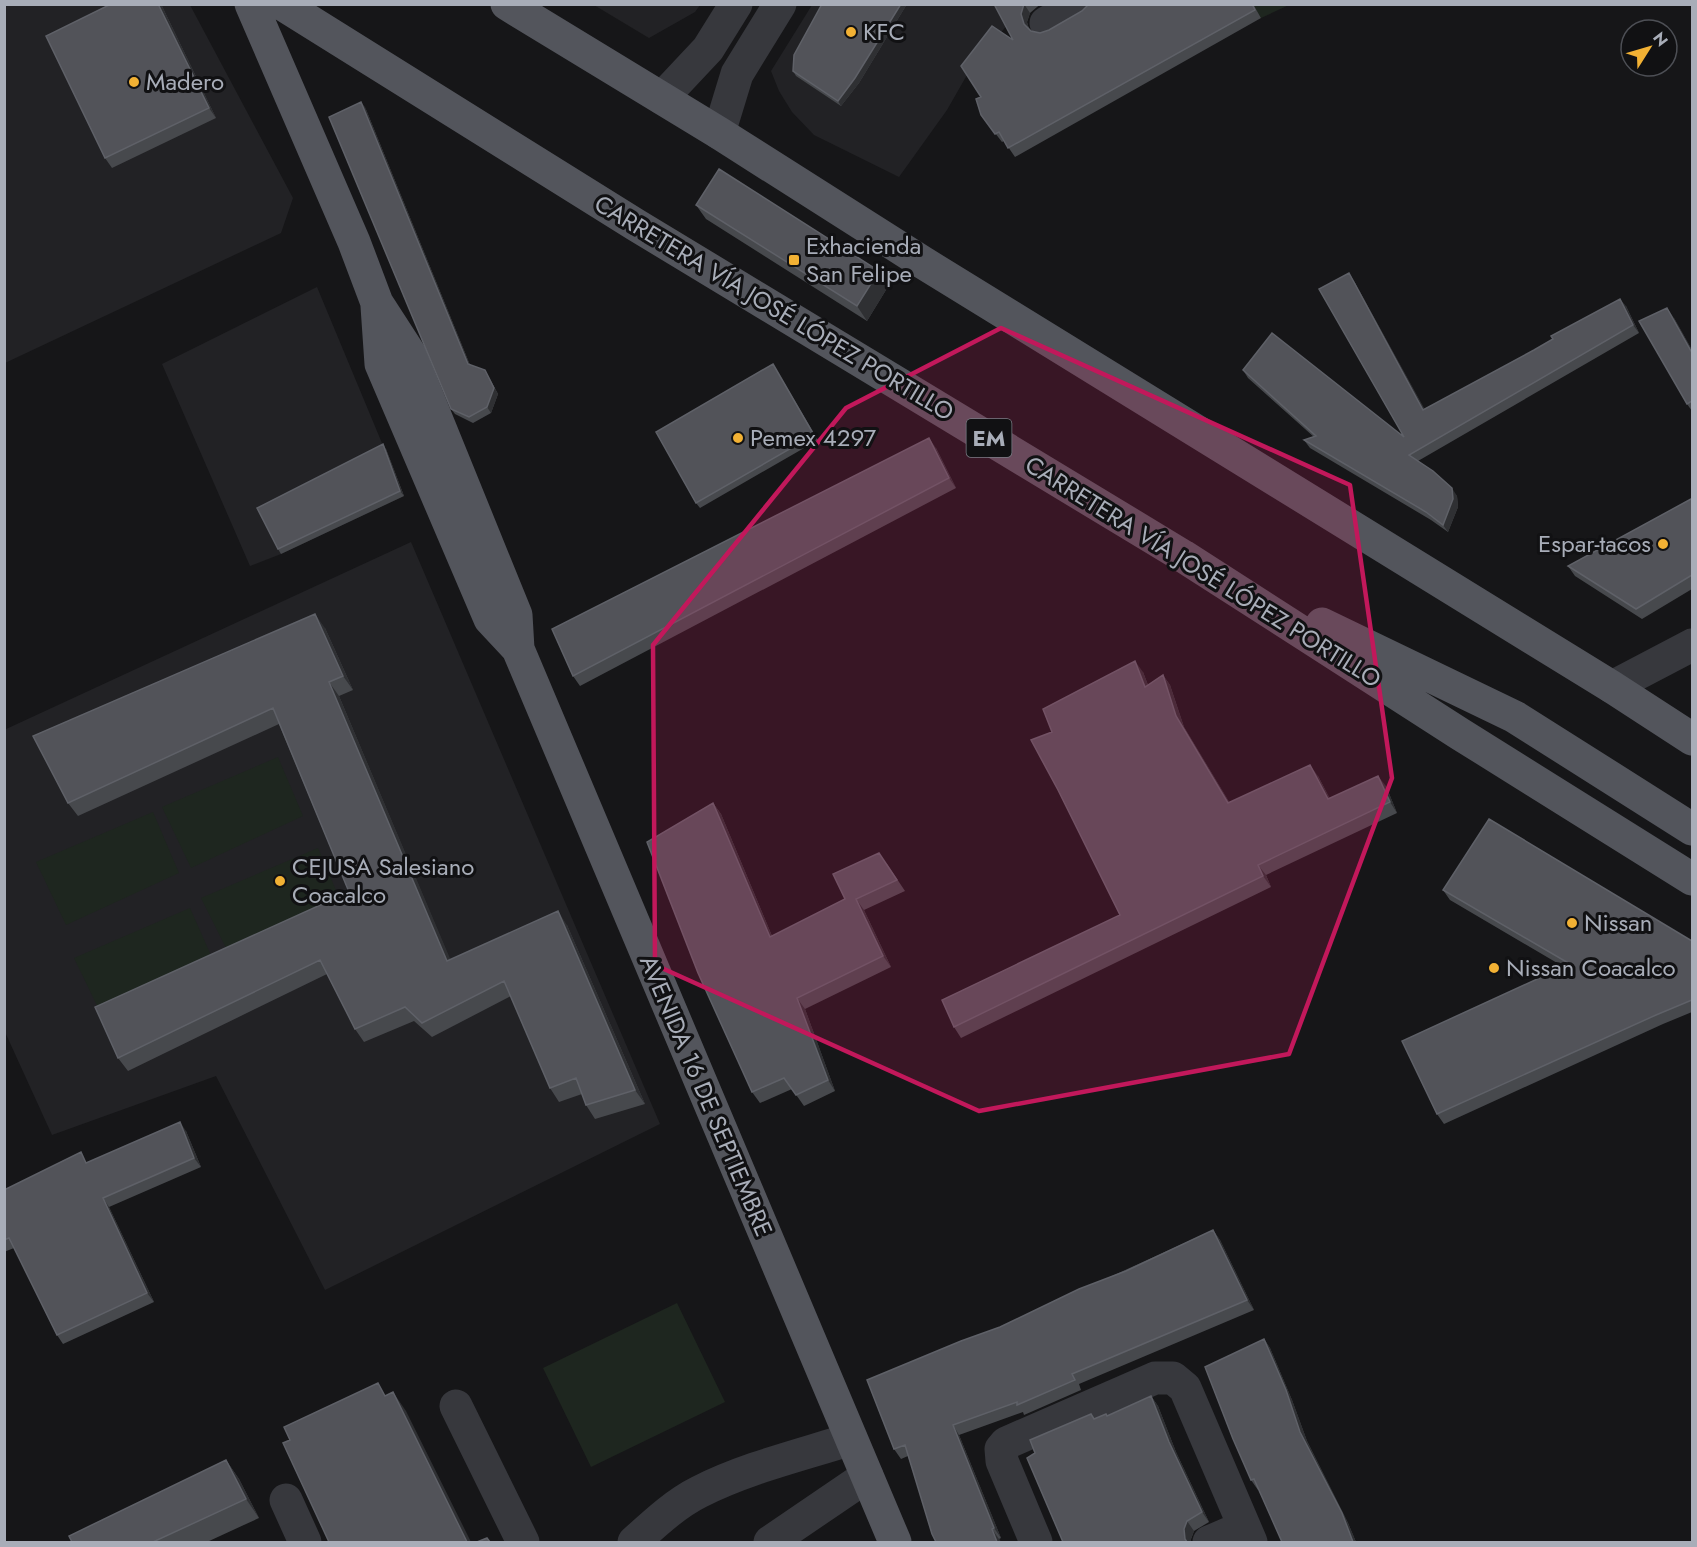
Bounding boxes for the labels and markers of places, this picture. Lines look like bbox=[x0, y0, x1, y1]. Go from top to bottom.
place label: KFC bbox=[863, 14, 905, 49]
marker: KFC bbox=[844, 25, 858, 39]
place label: Madero bbox=[146, 64, 224, 99]
marker: Madero bbox=[127, 75, 141, 89]
place label: Exhacienda San Felipe bbox=[806, 228, 921, 291]
marker: Exhacienda San Felipe bbox=[787, 253, 801, 267]
place label: Pemex 4297 bbox=[750, 420, 877, 455]
marker: Pemex 4297 bbox=[731, 431, 745, 445]
place label: Espar-tacos bbox=[1538, 526, 1651, 561]
marker: Espar-tacos bbox=[1656, 537, 1670, 551]
place label: CEJUSA Salesiano Coacalco bbox=[292, 849, 474, 912]
marker: CEJUSA Salesiano Coacalco bbox=[273, 874, 287, 888]
place label: Nissan bbox=[1584, 905, 1652, 940]
marker: Nissan bbox=[1565, 916, 1579, 930]
place label: Nissan Coacalco bbox=[1506, 950, 1676, 985]
marker: Nissan Coacalco bbox=[1487, 961, 1501, 975]

